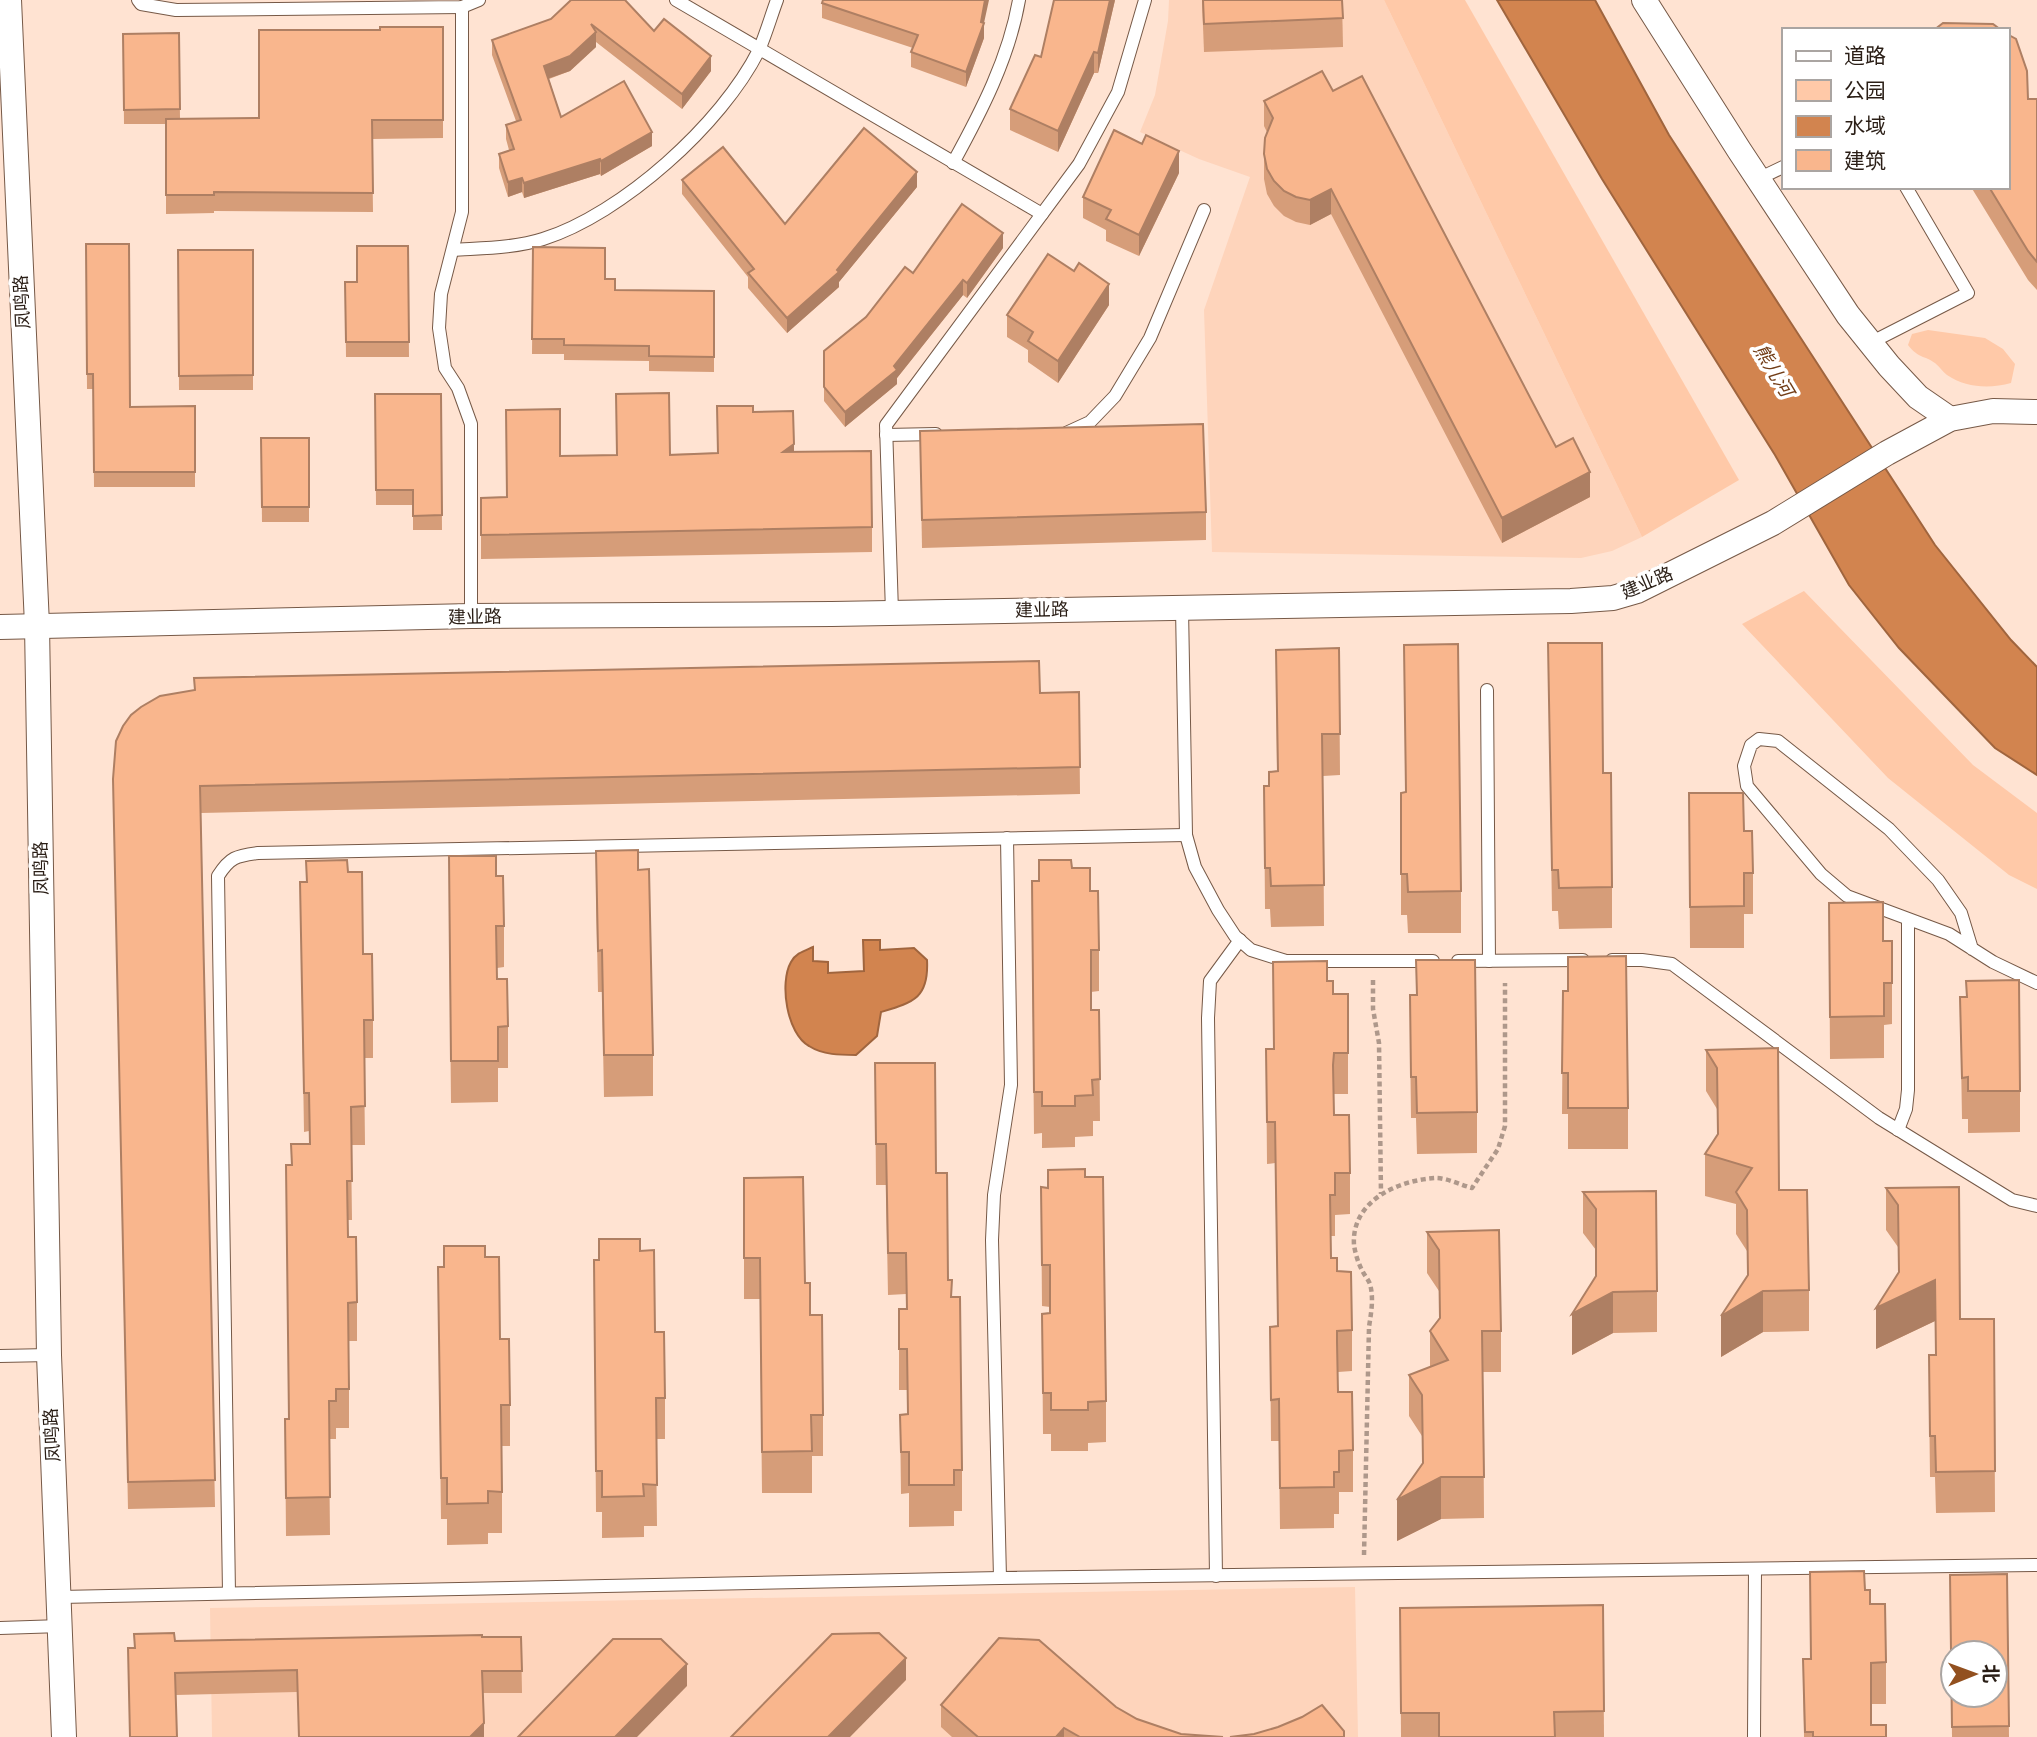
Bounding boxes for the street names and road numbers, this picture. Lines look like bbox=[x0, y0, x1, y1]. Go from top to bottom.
street label: 凤鸣路 bbox=[9, 274, 34, 330]
street label: 建业路 bbox=[1617, 561, 1676, 604]
street label: 建业路 bbox=[1015, 598, 1069, 621]
street label: 建业路 bbox=[448, 605, 502, 628]
street label: 凤鸣路 bbox=[29, 841, 52, 895]
street label: 凤鸣路 bbox=[39, 1407, 64, 1463]

